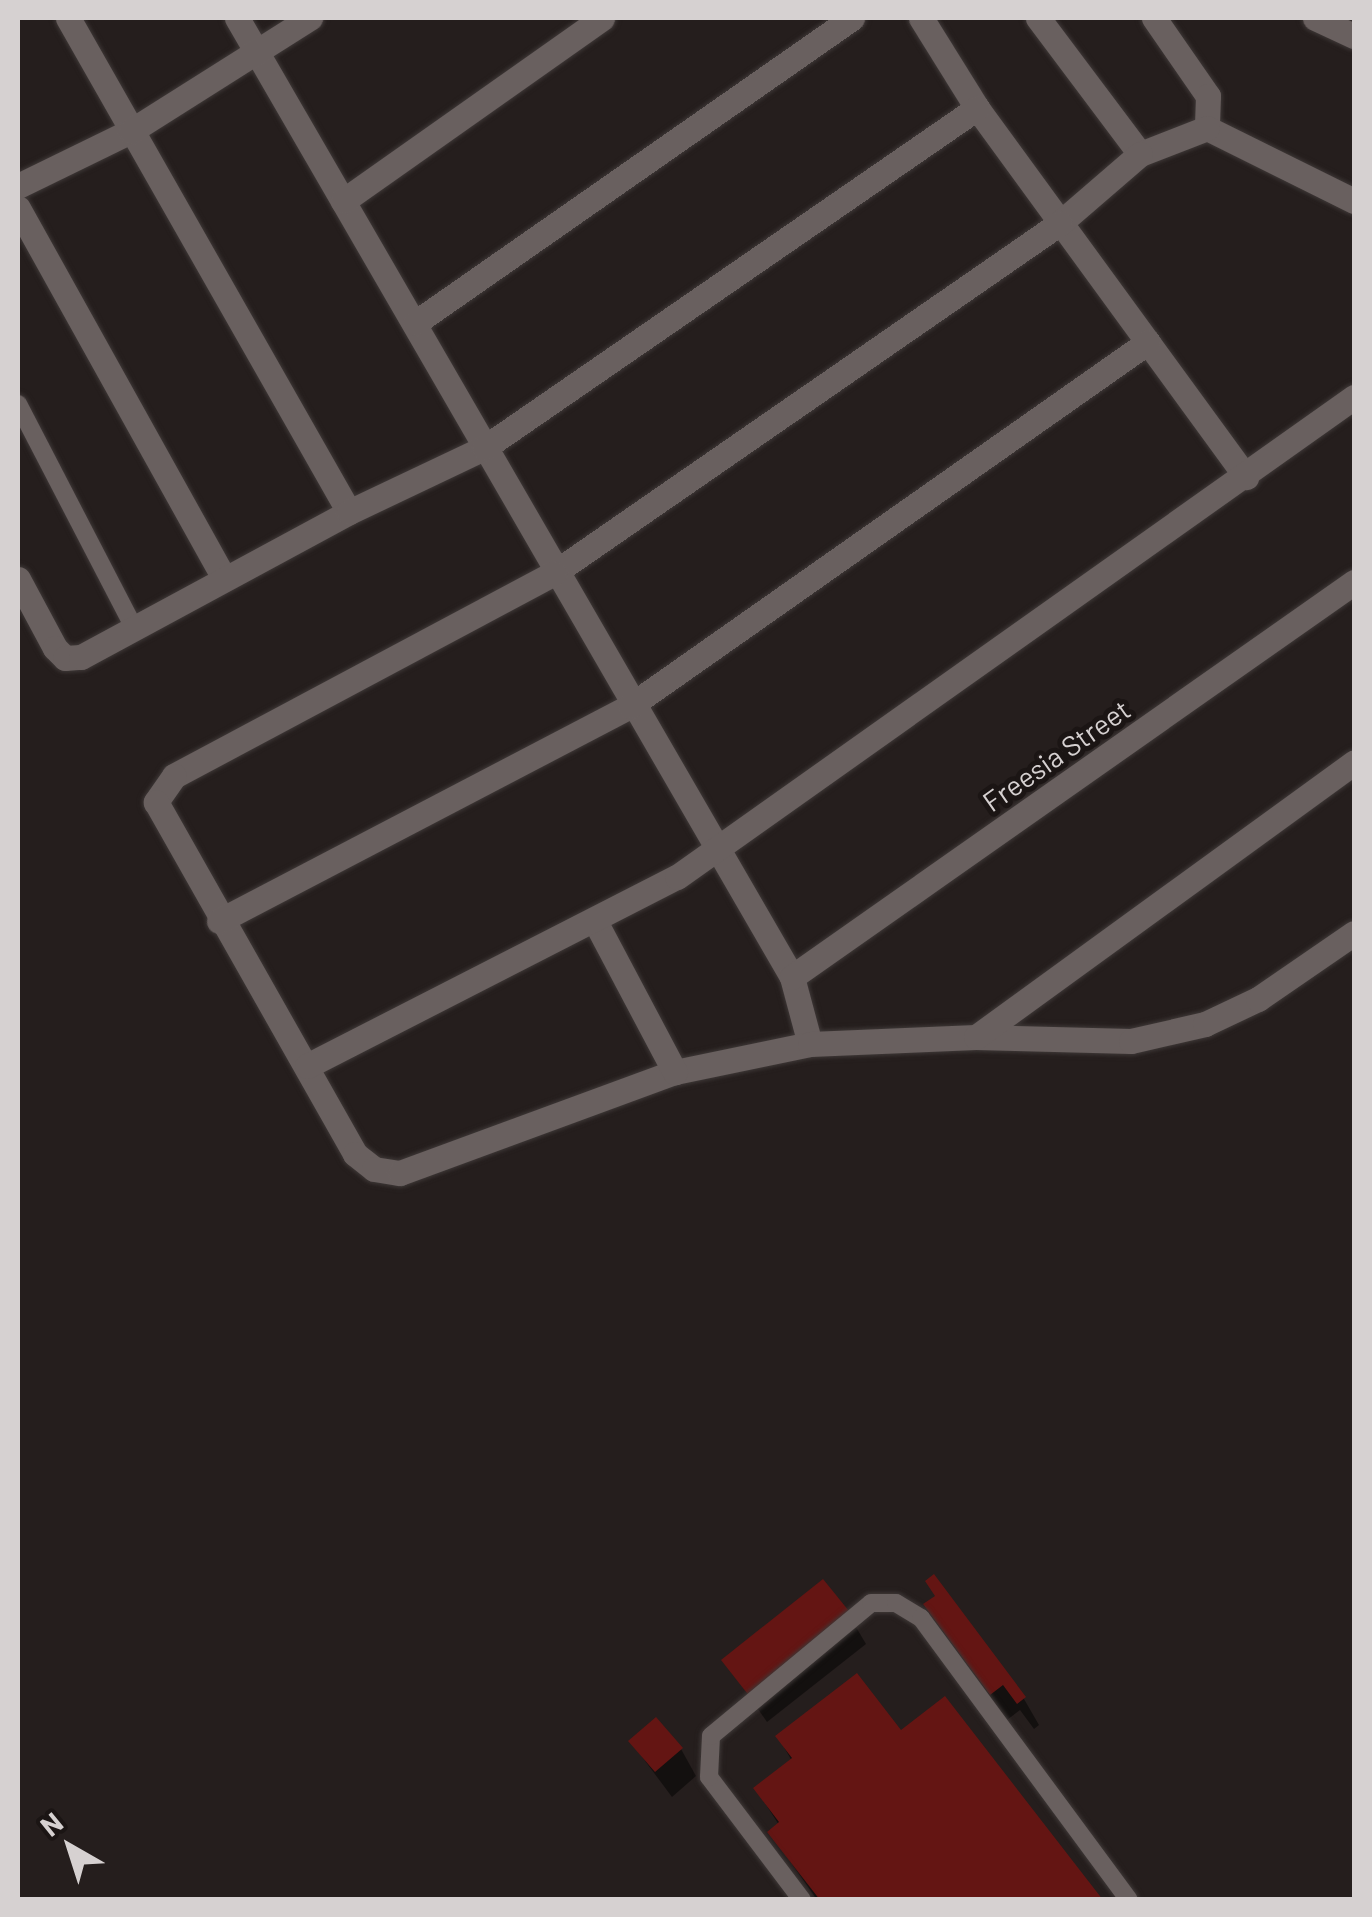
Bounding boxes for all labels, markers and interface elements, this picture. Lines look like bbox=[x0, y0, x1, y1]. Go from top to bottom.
street label: Freesia Street bbox=[976, 692, 1136, 818]
north arrow bbox=[20, 1797, 120, 1897]
text: N bbox=[33, 1805, 69, 1843]

